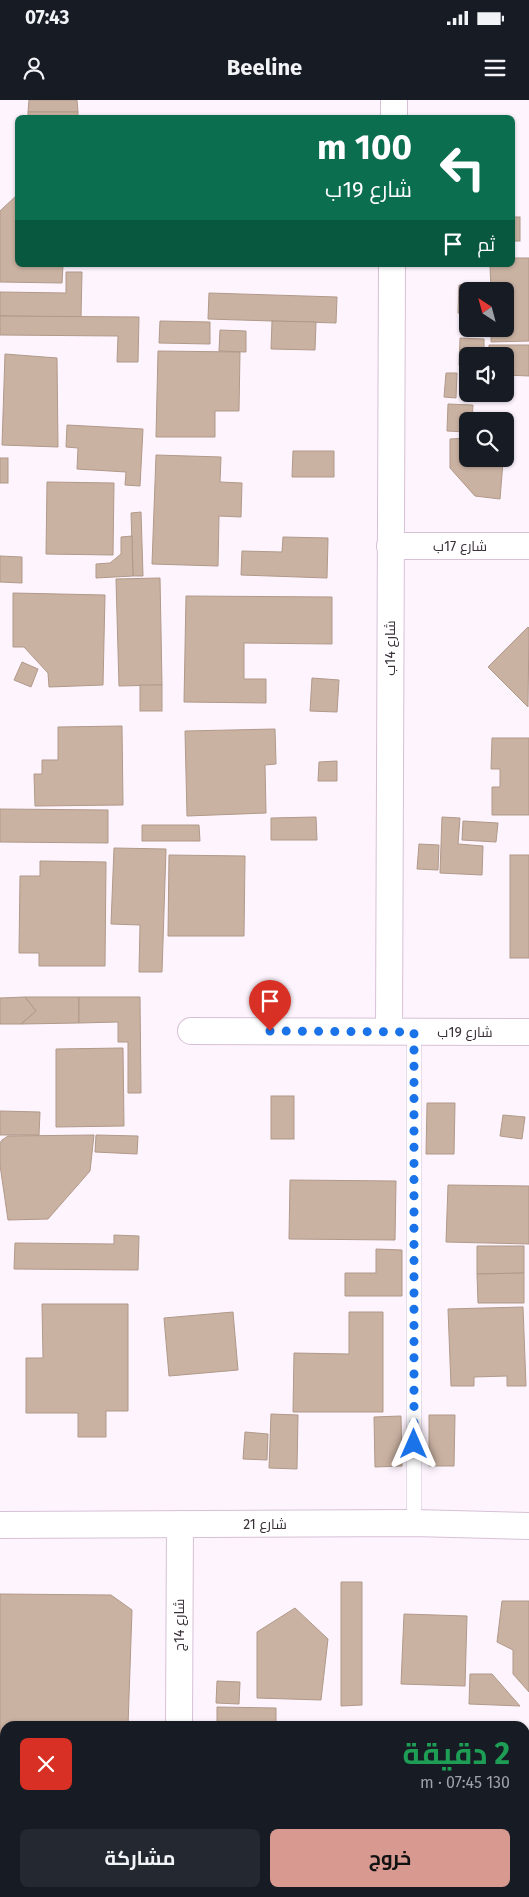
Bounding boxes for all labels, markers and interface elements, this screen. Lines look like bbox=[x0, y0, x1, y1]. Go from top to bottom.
text: 07:43 bbox=[25, 6, 69, 29]
icon: person bbox=[20, 54, 48, 82]
text: Beeline bbox=[227, 54, 302, 81]
icon: menu bbox=[481, 54, 509, 82]
text: 100 m bbox=[317, 126, 412, 168]
icon: left bbox=[430, 135, 495, 200]
text: شارع 19ب bbox=[325, 176, 412, 203]
icon: arrive bbox=[439, 230, 467, 258]
text: ثم bbox=[477, 233, 495, 256]
north arrow bbox=[459, 282, 514, 338]
map controls bbox=[459, 282, 514, 467]
button: sound bbox=[459, 347, 514, 402]
button: search bbox=[459, 412, 514, 467]
street label: شارع 17ب bbox=[433, 538, 487, 555]
street label: شارع 14ب bbox=[382, 620, 399, 676]
pin bbox=[249, 980, 291, 1031]
icon: arrive bbox=[256, 987, 284, 1015]
street label: شارع 19ب bbox=[437, 1024, 493, 1041]
position arrow bbox=[387, 1417, 439, 1469]
street label: شارع 21 bbox=[243, 1516, 287, 1533]
street label: شارع 14ج bbox=[171, 1599, 188, 1651]
text: 2 دقيقة bbox=[403, 1736, 510, 1772]
button: close bbox=[20, 1738, 72, 1790]
text: 130 m · 07:45 bbox=[420, 1773, 510, 1792]
button: مشاركة bbox=[20, 1829, 260, 1887]
button: خروج bbox=[270, 1829, 510, 1887]

